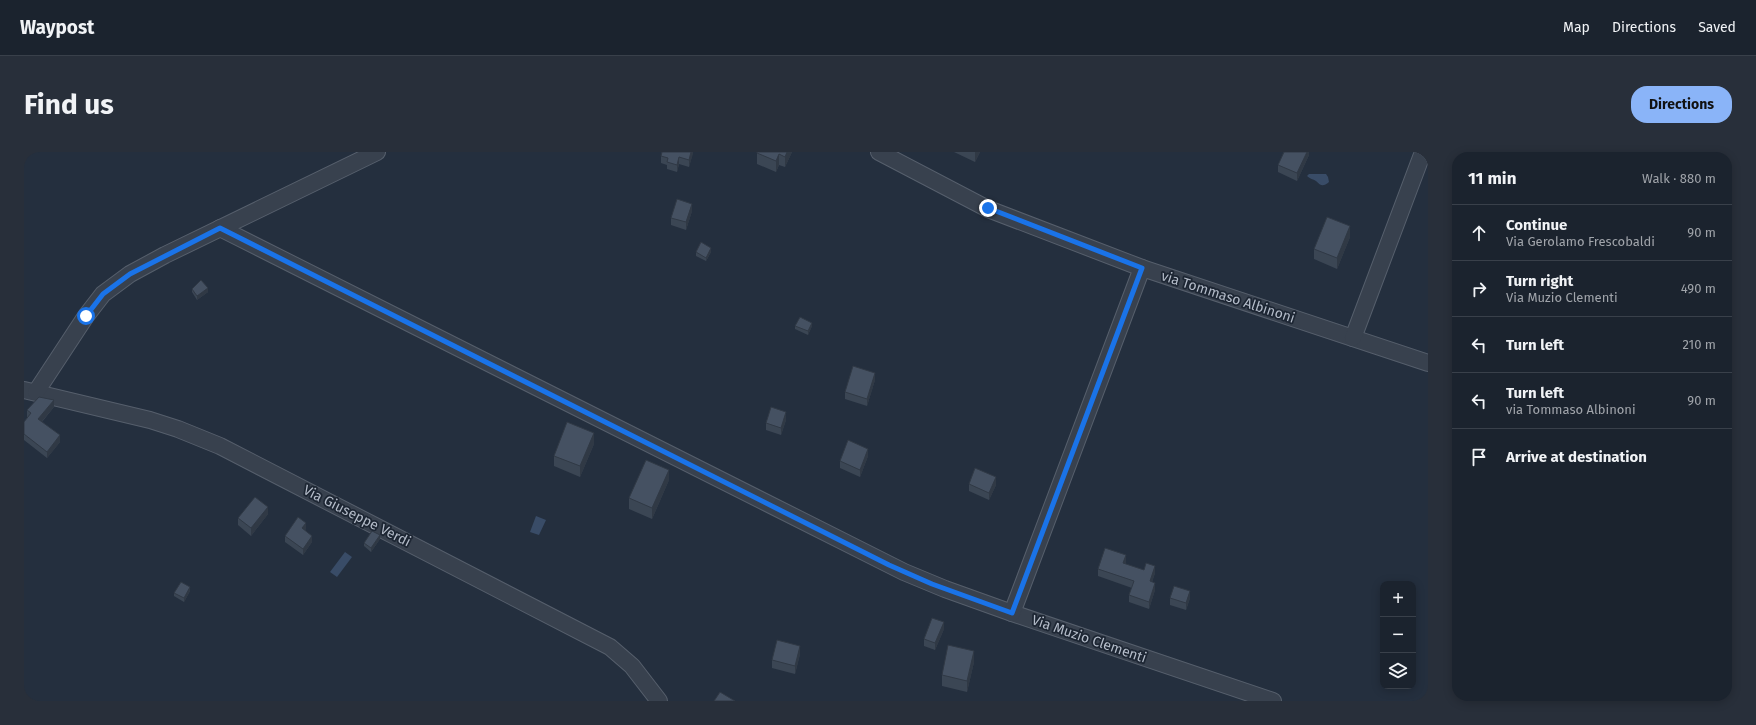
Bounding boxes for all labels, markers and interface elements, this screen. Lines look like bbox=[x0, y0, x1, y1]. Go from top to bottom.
text: Waypost bbox=[20, 16, 94, 39]
text: Map bbox=[1563, 19, 1590, 36]
text: Directions bbox=[1612, 19, 1676, 36]
text: Saved bbox=[1698, 19, 1736, 36]
button: Directions bbox=[1631, 86, 1732, 123]
text: Find us bbox=[24, 88, 114, 121]
text: 11 min bbox=[1468, 168, 1516, 189]
text: Walk · 880 m bbox=[1642, 171, 1716, 186]
route end bbox=[979, 199, 997, 217]
text: Continue bbox=[1506, 216, 1567, 234]
icon: ahead bbox=[1468, 222, 1490, 244]
text: 90 m bbox=[1687, 225, 1716, 240]
text: Via Gerolamo Frescobaldi bbox=[1506, 234, 1655, 249]
street label: via Tommaso Albinoni bbox=[1159, 267, 1297, 327]
text: Turn right bbox=[1506, 272, 1573, 290]
icon: right bbox=[1468, 278, 1490, 300]
text: 490 m bbox=[1681, 281, 1716, 296]
text: Via Muzio Clementi bbox=[1506, 290, 1618, 305]
route start bbox=[77, 307, 95, 325]
icon: left bbox=[1468, 334, 1490, 356]
text: Turn left bbox=[1506, 336, 1564, 354]
text: 210 m bbox=[1682, 337, 1716, 352]
text: Turn left bbox=[1506, 384, 1564, 402]
icon: left bbox=[1468, 390, 1490, 412]
text: 90 m bbox=[1687, 393, 1716, 408]
text: via Tommaso Albinoni bbox=[1506, 402, 1636, 417]
icon: arrive bbox=[1468, 446, 1490, 468]
text: Arrive at destination bbox=[1506, 448, 1647, 466]
street label: Via Giuseppe Verdi bbox=[300, 482, 414, 550]
map controls bbox=[1380, 581, 1416, 689]
button: + bbox=[1380, 581, 1416, 617]
street label: Via Muzio Clementi bbox=[1029, 611, 1149, 667]
button: − bbox=[1380, 617, 1416, 653]
button: layers bbox=[1380, 653, 1416, 689]

